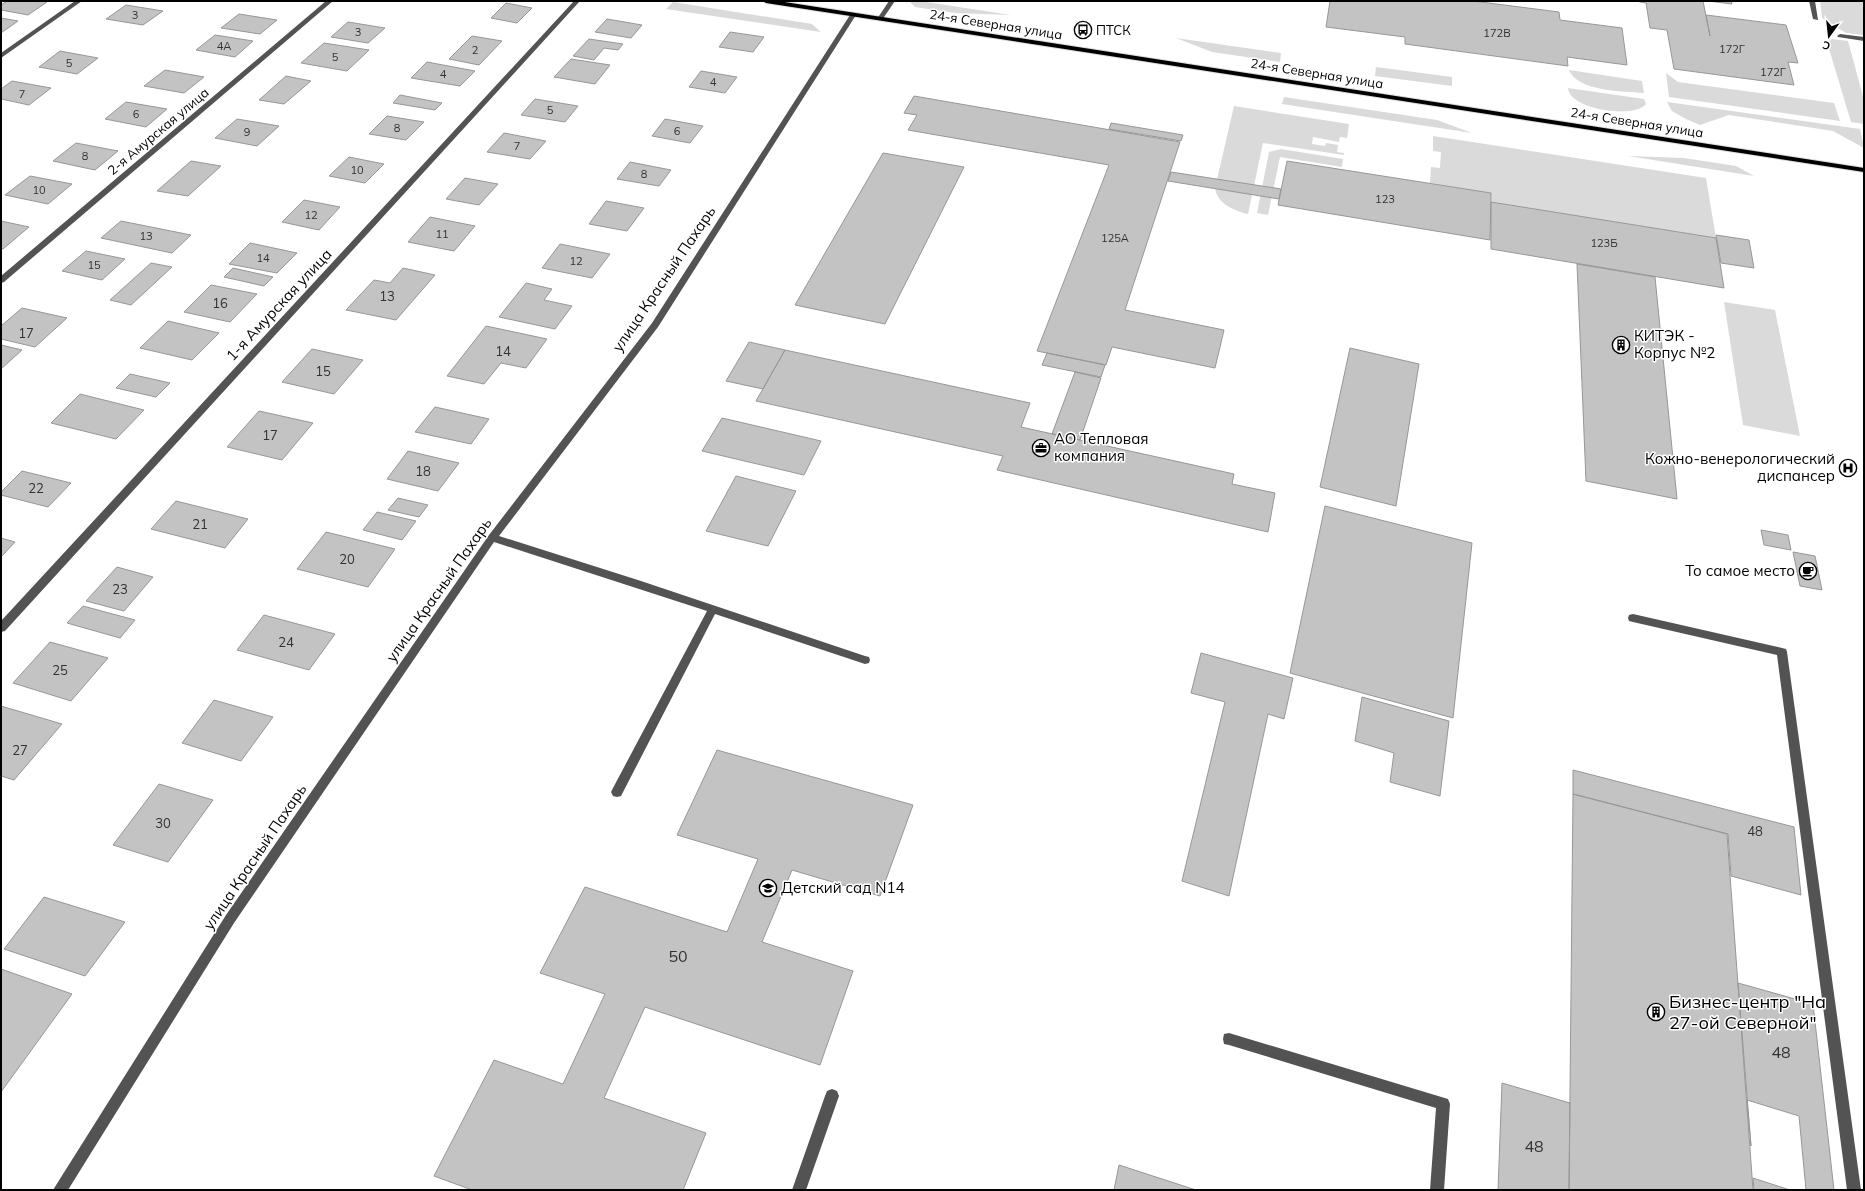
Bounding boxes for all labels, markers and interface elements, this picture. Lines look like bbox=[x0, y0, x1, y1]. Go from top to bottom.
street label: 24-я Северная улица bbox=[928, 6, 1064, 42]
house number: 3 bbox=[132, 8, 138, 22]
north arrow bbox=[1809, 16, 1849, 56]
bus stop icon: ПТСК bbox=[1073, 20, 1093, 40]
place label: ПТСК bbox=[1096, 22, 1131, 38]
house number: 3 bbox=[355, 25, 361, 39]
house number: 172В bbox=[1483, 26, 1511, 40]
text: С bbox=[1821, 38, 1832, 53]
house number: 4А bbox=[217, 39, 231, 53]
house number: 172Г bbox=[1719, 42, 1745, 56]
house number: 2 bbox=[472, 43, 479, 57]
house number: 5 bbox=[332, 50, 339, 64]
street label: 24-я Северная улица bbox=[1249, 55, 1385, 91]
house number: 5 bbox=[66, 56, 73, 70]
house number: 172Г bbox=[1760, 65, 1786, 79]
house number: 4 bbox=[440, 67, 447, 81]
house number: 4 bbox=[710, 75, 717, 89]
street label: 2-я Амурская улица bbox=[104, 84, 212, 178]
house number: 7 bbox=[19, 87, 25, 101]
house number: 5 bbox=[547, 103, 554, 117]
street label: 24-я Северная улица bbox=[1569, 104, 1705, 140]
house number: 6 bbox=[133, 107, 140, 121]
house number: 8 bbox=[394, 121, 401, 135]
house number: 6 bbox=[674, 124, 681, 138]
house number: 9 bbox=[244, 125, 250, 139]
house number: 7 bbox=[514, 139, 520, 153]
house number: 8 bbox=[82, 149, 89, 163]
house number: 10 bbox=[350, 163, 364, 177]
house number: 8 bbox=[641, 167, 648, 181]
house number: 10 bbox=[32, 183, 46, 197]
house number: 123 bbox=[1375, 192, 1395, 206]
street label: улица Красный Пахарь bbox=[608, 202, 719, 355]
house number: 12 bbox=[304, 208, 318, 222]
house number: 11 bbox=[435, 227, 449, 241]
house number: 13 bbox=[139, 229, 153, 243]
house number: 125А bbox=[1101, 231, 1129, 245]
house number: 123Б bbox=[1590, 236, 1618, 250]
street label: 1-я Амурская улица bbox=[222, 245, 336, 365]
house number: 14 bbox=[256, 251, 270, 265]
house number: 12 bbox=[569, 254, 583, 268]
house number: 15 bbox=[87, 258, 101, 272]
house number: 13 bbox=[379, 288, 395, 304]
house number: 16 bbox=[212, 295, 228, 311]
house number: 17 bbox=[18, 325, 34, 341]
place label: КИТЭК - Корпус №2 bbox=[1634, 326, 1715, 362]
building icon: КИТЭК - Корпус №2 bbox=[1611, 335, 1631, 355]
house number: 14 bbox=[495, 343, 511, 359]
house number: 15 bbox=[315, 363, 331, 379]
house number: 17 bbox=[262, 427, 278, 443]
place label: АО Тепловая компания bbox=[1054, 429, 1149, 465]
office icon: АО Тепловая компания bbox=[1031, 438, 1051, 458]
place label: Кожно-венерологический диспансер bbox=[1645, 449, 1835, 485]
hospital icon: Кожно-венерологический диспансер bbox=[1838, 458, 1858, 478]
house number: 18 bbox=[415, 463, 431, 479]
house number: 22 bbox=[28, 480, 44, 496]
street label: улица Красный Пахарь bbox=[382, 514, 496, 665]
house number: 21 bbox=[192, 516, 208, 532]
house number: 20 bbox=[339, 551, 355, 567]
place label: То самое место bbox=[1685, 561, 1795, 580]
cafe icon: То самое место bbox=[1798, 561, 1818, 581]
house number: 23 bbox=[112, 581, 128, 597]
house number: 24 bbox=[278, 634, 294, 650]
house number: 25 bbox=[52, 662, 68, 678]
house number: 27 bbox=[12, 742, 28, 758]
street label: улица Красный Пахарь bbox=[199, 780, 310, 933]
house number: 30 bbox=[155, 815, 171, 831]
house number: 48 bbox=[1747, 823, 1763, 839]
school or university icon: Детский сад N14 bbox=[758, 878, 778, 898]
place label: Детский сад N14 bbox=[781, 878, 905, 897]
house number: 50 bbox=[668, 946, 688, 966]
place label: Бизнес-центр "На 27-ой Северной" bbox=[1669, 990, 1826, 1034]
building icon: Бизнес-центр "На 27-ой Северной" bbox=[1646, 1002, 1666, 1022]
house number: 48 bbox=[1771, 1042, 1791, 1062]
house number: 48 bbox=[1524, 1136, 1544, 1156]

